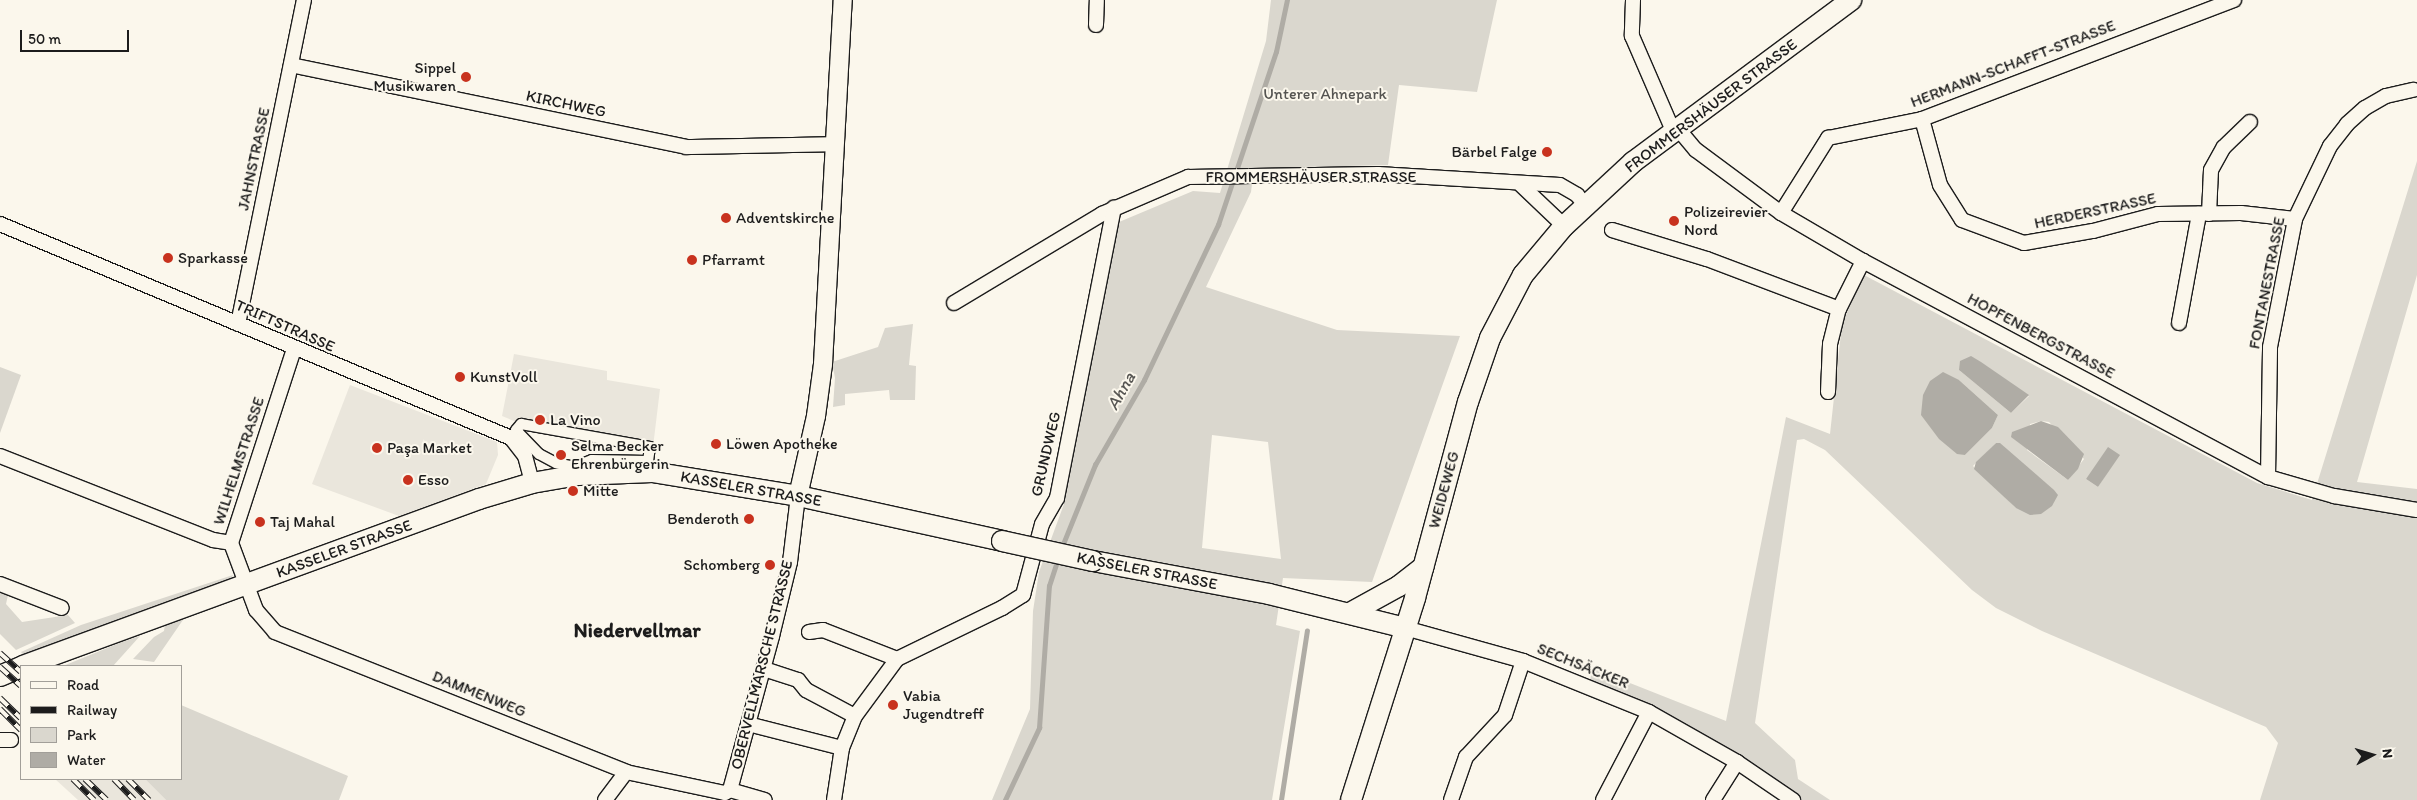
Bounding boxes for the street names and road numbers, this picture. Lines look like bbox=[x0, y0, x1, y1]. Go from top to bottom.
street label: HERMANN-SCHAFFT-STRASSE bbox=[1908, 16, 2118, 112]
street label: FROMMERSHÄUSER STRASSE bbox=[1621, 35, 1801, 177]
street label: KIRCHWEG bbox=[524, 86, 608, 122]
street label: JAHNSTRASSE bbox=[234, 106, 274, 212]
street label: FROMMERSHÄUSER STRASSE bbox=[1206, 167, 1416, 187]
street label: HERDERSTRASSE bbox=[2032, 189, 2158, 233]
street label: FONTANESTRASSE bbox=[2245, 215, 2289, 351]
street label: HOPFENBERGSTRASSE bbox=[1964, 289, 2118, 383]
street label: TRIFTSTRASSE bbox=[232, 296, 338, 356]
street label: WILHELMSTRASSE bbox=[209, 394, 269, 528]
street label: GRUNDWEG bbox=[1027, 410, 1065, 498]
street label: WEIDEWEG bbox=[1424, 449, 1464, 531]
street label: KASSELER STRASSE bbox=[679, 467, 823, 511]
street label: KASSELER STRASSE bbox=[274, 516, 414, 582]
street label: KASSELER STRASSE bbox=[1075, 548, 1219, 594]
street label: OBERVELLMARSCHE STRASSE bbox=[727, 558, 797, 772]
street label: SECHSÄCKER bbox=[1534, 639, 1632, 693]
street label: DAMMENWEG bbox=[429, 666, 529, 722]

